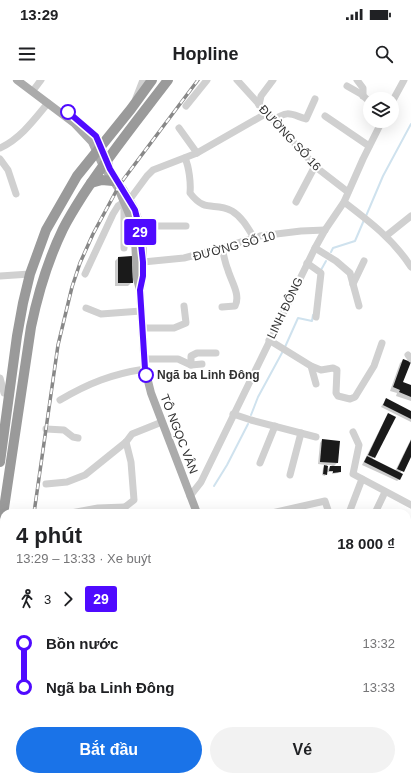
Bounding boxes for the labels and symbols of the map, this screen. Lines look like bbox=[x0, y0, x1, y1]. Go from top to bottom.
street label: ĐƯỜNG SỐ 16 bbox=[256, 102, 325, 174]
unlabelled marker bbox=[60, 104, 76, 120]
line badge: 29 bbox=[122, 219, 158, 245]
street label: ĐƯỜNG SỐ 10 bbox=[191, 227, 277, 264]
street label: LINH ĐÔNG bbox=[263, 275, 306, 341]
marker: Ngã ba Linh Đông bbox=[138, 367, 154, 383]
place label: Ngã ba Linh Đông bbox=[157, 368, 260, 382]
street label: TÔ NGỌC VÂN bbox=[157, 392, 202, 476]

